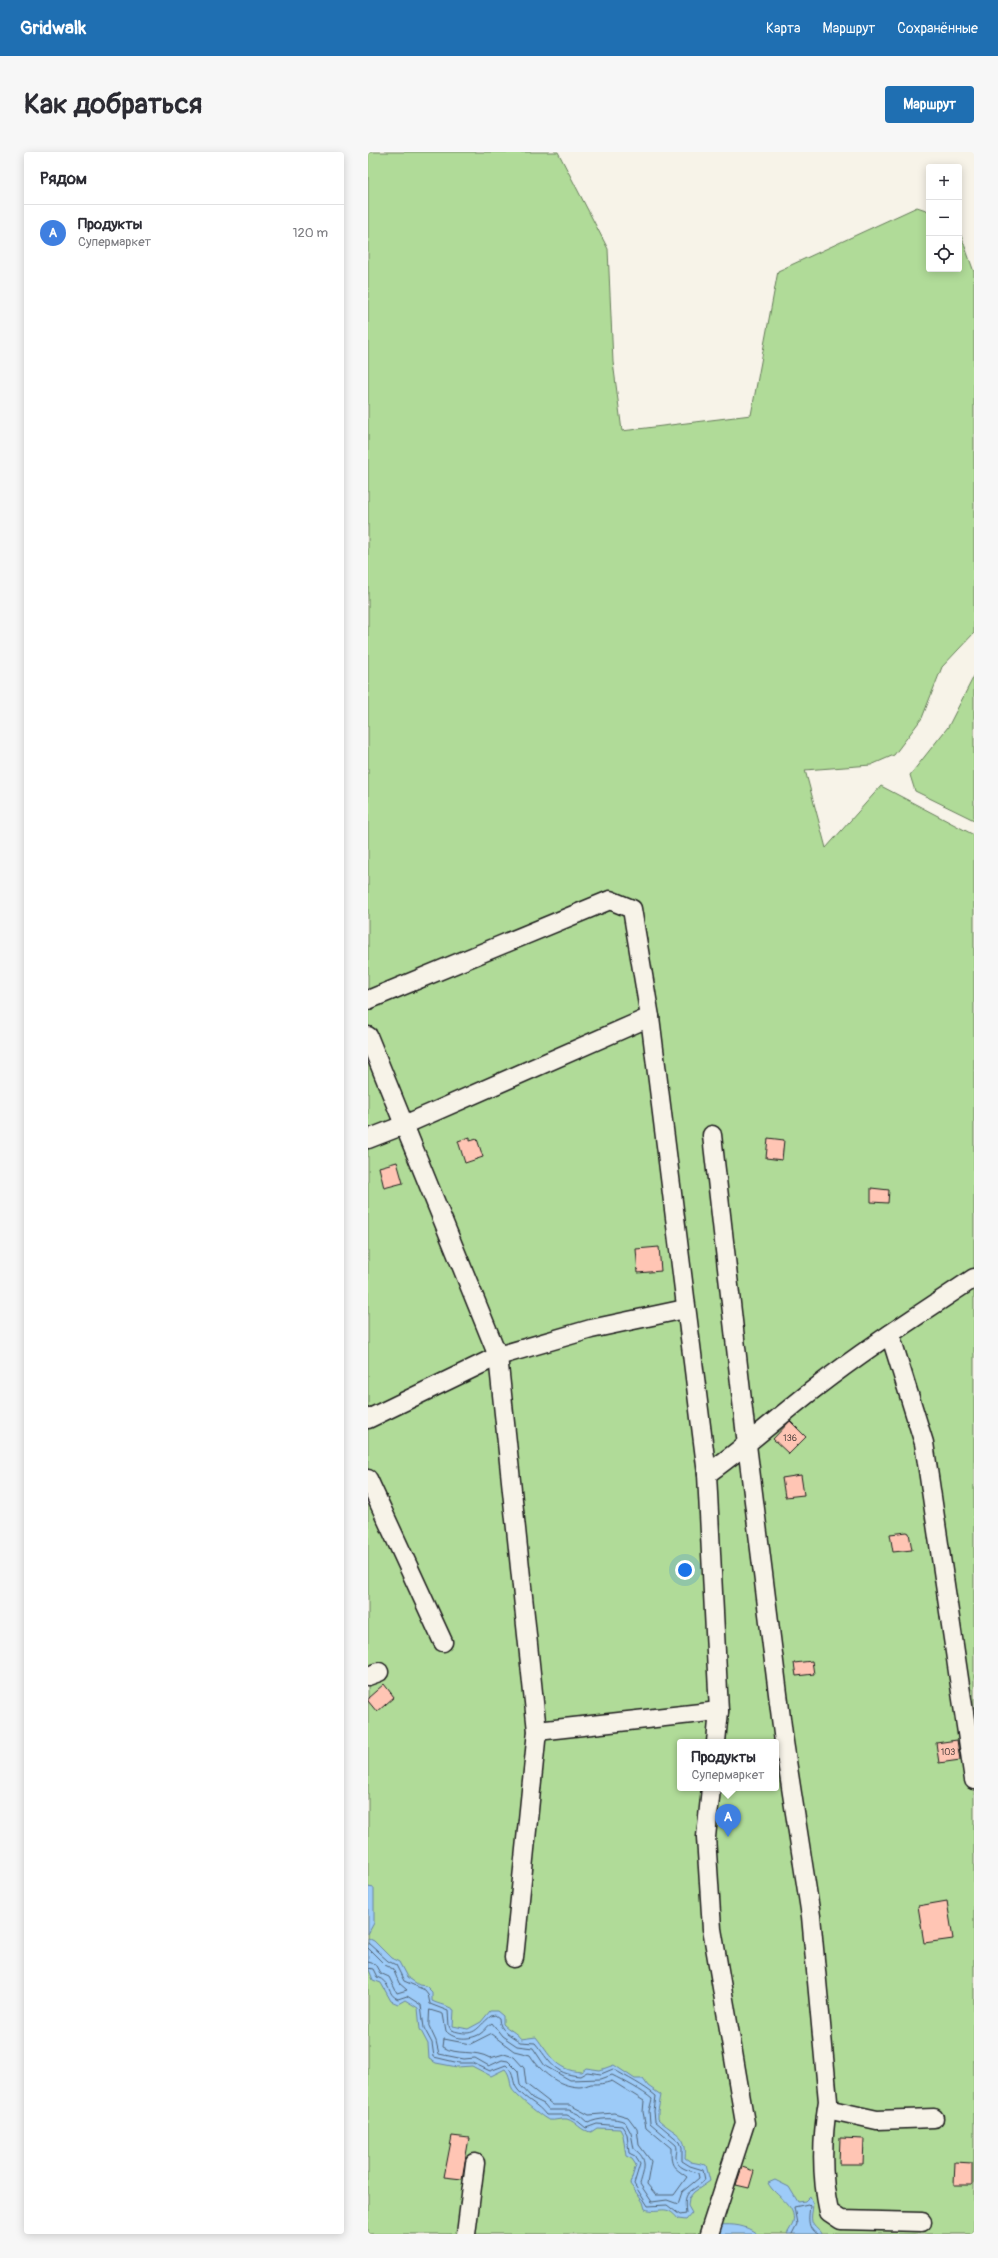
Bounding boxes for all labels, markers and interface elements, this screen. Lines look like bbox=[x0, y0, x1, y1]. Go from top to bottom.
text: Gridwalk bbox=[20, 16, 86, 40]
text: Карта bbox=[766, 20, 801, 37]
text: Маршрут bbox=[823, 20, 875, 37]
text: Сохранённые bbox=[897, 20, 978, 37]
button: Маршрут bbox=[885, 86, 974, 123]
text: Как добраться bbox=[24, 87, 202, 122]
map controls bbox=[926, 164, 962, 272]
button: + bbox=[926, 164, 962, 200]
text: Рядом bbox=[40, 168, 87, 189]
button: − bbox=[926, 200, 962, 236]
text: Продукты bbox=[78, 215, 142, 234]
text: A bbox=[49, 225, 57, 241]
text: 120 m bbox=[292, 225, 328, 241]
text: Супермаркет bbox=[78, 234, 151, 250]
button: locate bbox=[926, 236, 962, 272]
house number: 136 bbox=[783, 1433, 797, 1444]
your location bbox=[675, 1560, 695, 1580]
popup bbox=[677, 1739, 779, 1791]
house number: 103 bbox=[941, 1747, 955, 1758]
text: Продукты bbox=[691, 1748, 756, 1767]
text: Супермаркет bbox=[691, 1767, 765, 1783]
pin: A bbox=[715, 1804, 741, 1837]

